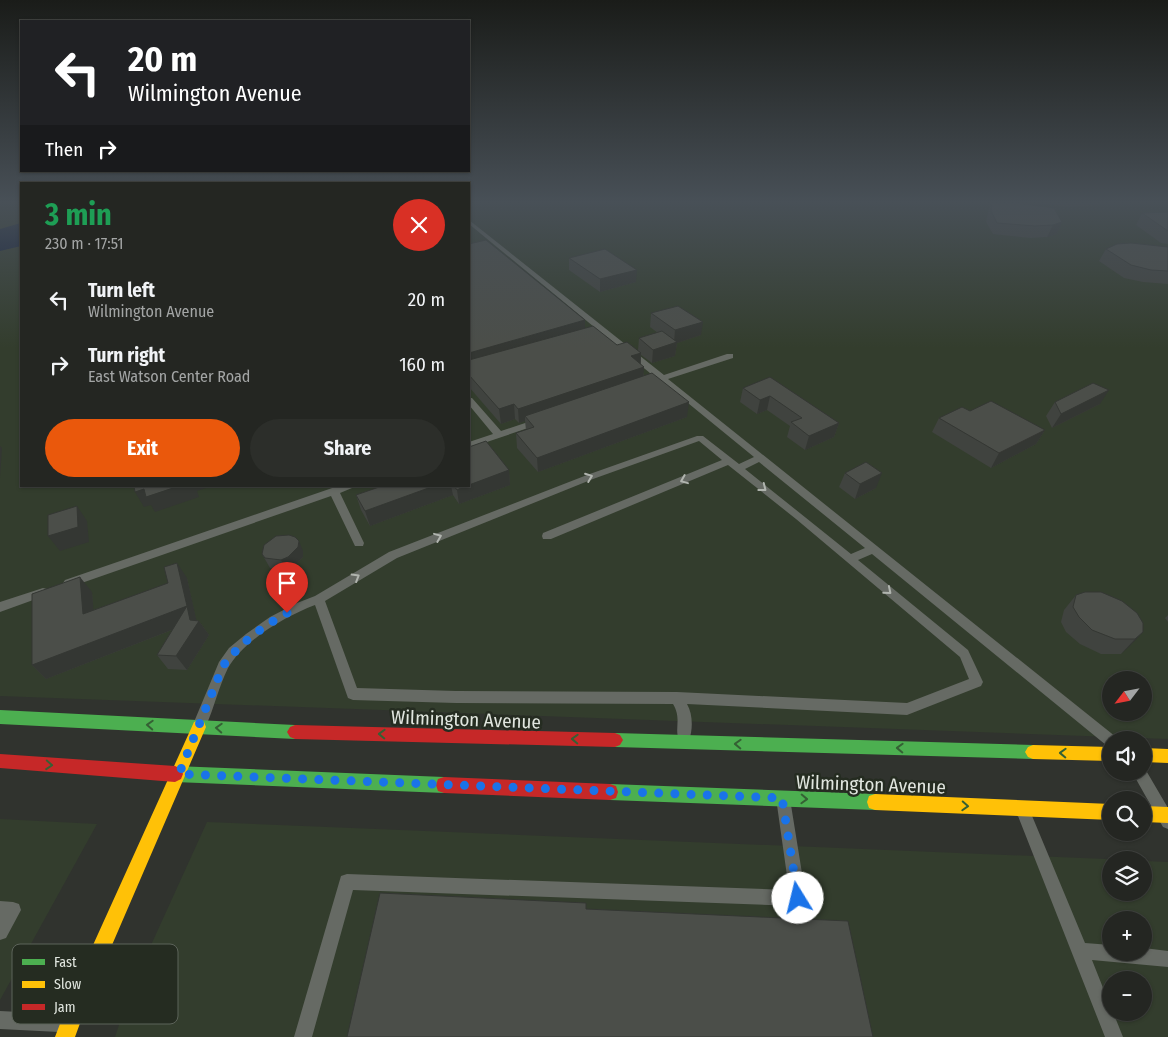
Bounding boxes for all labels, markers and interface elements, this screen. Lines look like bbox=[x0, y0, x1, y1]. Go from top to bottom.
text: 20 m bbox=[128, 38, 197, 80]
icon: left bbox=[45, 40, 110, 105]
text: Wilmington Avenue bbox=[128, 80, 302, 107]
icon: right bbox=[93, 135, 121, 163]
text: Then bbox=[45, 138, 83, 161]
text: 3 min bbox=[45, 197, 112, 233]
button: close bbox=[393, 199, 445, 251]
text: 230 m · 17:51 bbox=[45, 234, 124, 253]
text: Turn left bbox=[88, 279, 155, 302]
icon: left bbox=[45, 286, 73, 314]
text: 20 m bbox=[408, 288, 445, 311]
text: Wilmington Avenue bbox=[88, 302, 214, 321]
text: Turn right bbox=[88, 344, 165, 367]
icon: right bbox=[45, 351, 73, 379]
text: 160 m bbox=[399, 353, 445, 376]
text: East Watson Center Road bbox=[88, 367, 250, 386]
button: Exit bbox=[45, 419, 240, 477]
button: Share bbox=[250, 419, 445, 477]
one-way arrow bbox=[585, 473, 593, 483]
one-way arrow bbox=[680, 473, 689, 484]
one-way arrow bbox=[757, 482, 766, 490]
one-way arrow bbox=[433, 533, 442, 543]
pin bbox=[266, 562, 308, 613]
icon: arrive bbox=[273, 569, 301, 597]
one-way arrow bbox=[350, 574, 359, 584]
one-way arrow bbox=[882, 585, 891, 593]
north arrow bbox=[1102, 671, 1152, 721]
map controls bbox=[1102, 671, 1152, 1021]
street label: Wilmington Avenue bbox=[391, 705, 541, 734]
one-way arrow bbox=[146, 719, 154, 730]
one-way arrow bbox=[215, 723, 223, 734]
one-way arrow bbox=[377, 729, 385, 739]
button: sound bbox=[1102, 731, 1152, 781]
one-way arrow bbox=[571, 734, 579, 745]
one-way arrow bbox=[733, 739, 741, 749]
one-way arrow bbox=[896, 743, 904, 754]
one-way arrow bbox=[1058, 748, 1066, 758]
one-way arrow bbox=[45, 759, 53, 770]
street label: Wilmington Avenue bbox=[796, 770, 946, 799]
button: search bbox=[1102, 791, 1152, 841]
one-way arrow bbox=[801, 793, 809, 804]
one-way arrow bbox=[962, 800, 970, 811]
button: layers bbox=[1102, 851, 1152, 901]
position arrow bbox=[771, 871, 823, 923]
button: + bbox=[1102, 911, 1152, 961]
legend bbox=[12, 944, 178, 1024]
text: Fast bbox=[54, 954, 77, 971]
button: − bbox=[1102, 971, 1152, 1021]
text: Slow bbox=[54, 976, 81, 993]
text: Jam bbox=[54, 999, 75, 1016]

